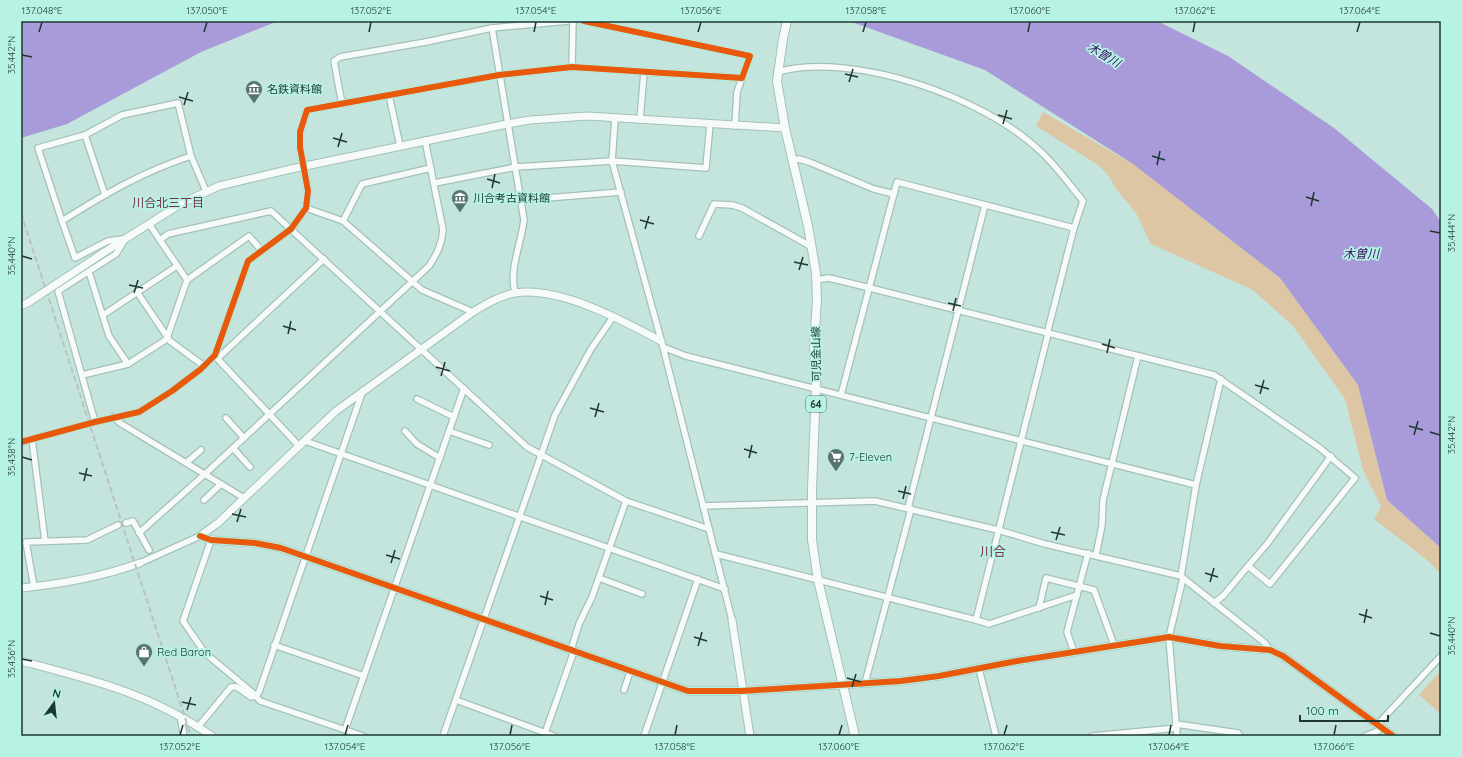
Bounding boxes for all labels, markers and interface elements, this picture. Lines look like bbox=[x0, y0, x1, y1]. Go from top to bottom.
text: 137.048°E bbox=[22, 4, 63, 17]
text: 137.050°E bbox=[186, 4, 228, 17]
text: 137.052°E bbox=[350, 4, 392, 17]
text: 137.054°E bbox=[516, 4, 557, 17]
text: 137.056°E bbox=[680, 4, 722, 17]
text: 137.058°E bbox=[845, 4, 887, 17]
text: 137.060°E bbox=[1009, 4, 1051, 17]
text: 137.062°E bbox=[1174, 4, 1216, 17]
text: 137.064°E bbox=[1339, 4, 1381, 17]
text: 35.442°N bbox=[5, 36, 18, 74]
water label: 木曽川 bbox=[1085, 39, 1125, 71]
museum icon: 名鉄資料館 bbox=[244, 79, 264, 104]
place label: 名鉄資料館 bbox=[267, 82, 322, 96]
museum icon: 川合考古資料館 bbox=[450, 188, 470, 213]
place label: 川合考古資料館 bbox=[473, 191, 550, 205]
district label: 川合北三丁目 bbox=[132, 195, 204, 210]
text: 35.444°N bbox=[1445, 214, 1458, 252]
text: 35.440°N bbox=[5, 236, 18, 276]
water label: 木曽川 bbox=[1343, 246, 1381, 261]
street label: 可児金山線 bbox=[809, 326, 823, 382]
road number: 64 bbox=[806, 396, 826, 412]
text: 35.442°N bbox=[1445, 416, 1458, 454]
text: 35.438°N bbox=[5, 438, 18, 476]
supermarket icon: 7-Eleven bbox=[826, 447, 846, 472]
place label: 7-Eleven bbox=[849, 450, 892, 464]
district label: 川合 bbox=[980, 543, 1006, 559]
text: 35.440°N bbox=[1445, 616, 1458, 656]
text: 35.436°N bbox=[5, 640, 18, 678]
shop icon: Red Baron bbox=[134, 642, 154, 667]
place label: Red Baron bbox=[157, 645, 211, 659]
north arrow bbox=[34, 683, 74, 723]
text: N bbox=[51, 686, 62, 701]
scale bar bbox=[1300, 697, 1388, 723]
text: 100 m bbox=[1306, 703, 1339, 718]
text: 137.052°E bbox=[159, 740, 201, 753]
text: 137.054°E bbox=[325, 740, 366, 753]
text: 137.056°E bbox=[489, 740, 531, 753]
text: 137.058°E bbox=[654, 740, 696, 753]
text: 137.060°E bbox=[818, 740, 860, 753]
text: 137.062°E bbox=[983, 740, 1025, 753]
text: 137.064°E bbox=[1148, 740, 1190, 753]
text: 137.066°E bbox=[1314, 740, 1355, 753]

